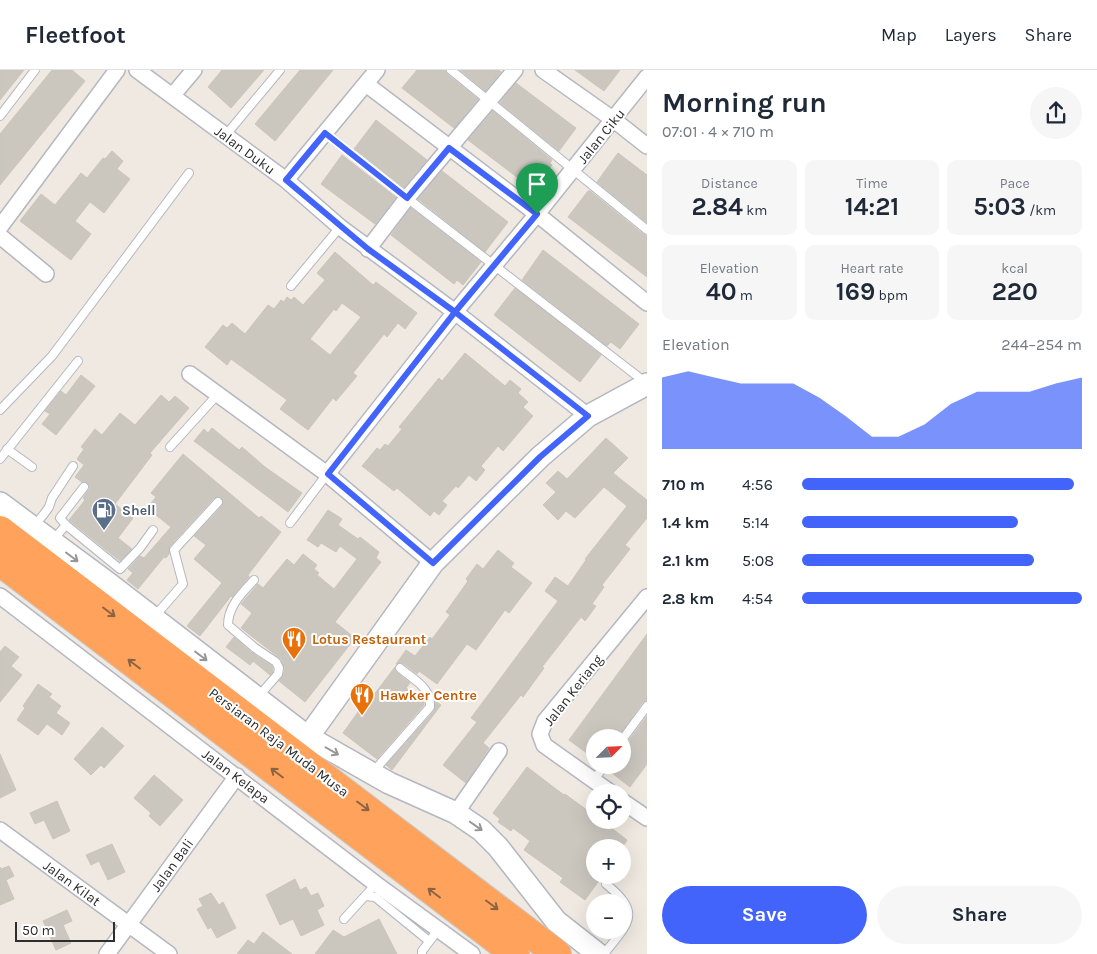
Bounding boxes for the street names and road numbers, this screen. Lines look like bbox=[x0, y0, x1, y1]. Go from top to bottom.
street label: Jalan Ciku bbox=[574, 105, 629, 167]
street label: Jalan Duku bbox=[211, 123, 278, 178]
street label: Jalan Keriang bbox=[540, 651, 607, 729]
street label: Persiaran Raja Muda Musa bbox=[205, 684, 352, 801]
street label: Jalan Kelapa bbox=[199, 746, 273, 807]
street label: Jalan Bali bbox=[148, 836, 197, 895]
street label: Jalan Kilat bbox=[40, 857, 104, 910]

